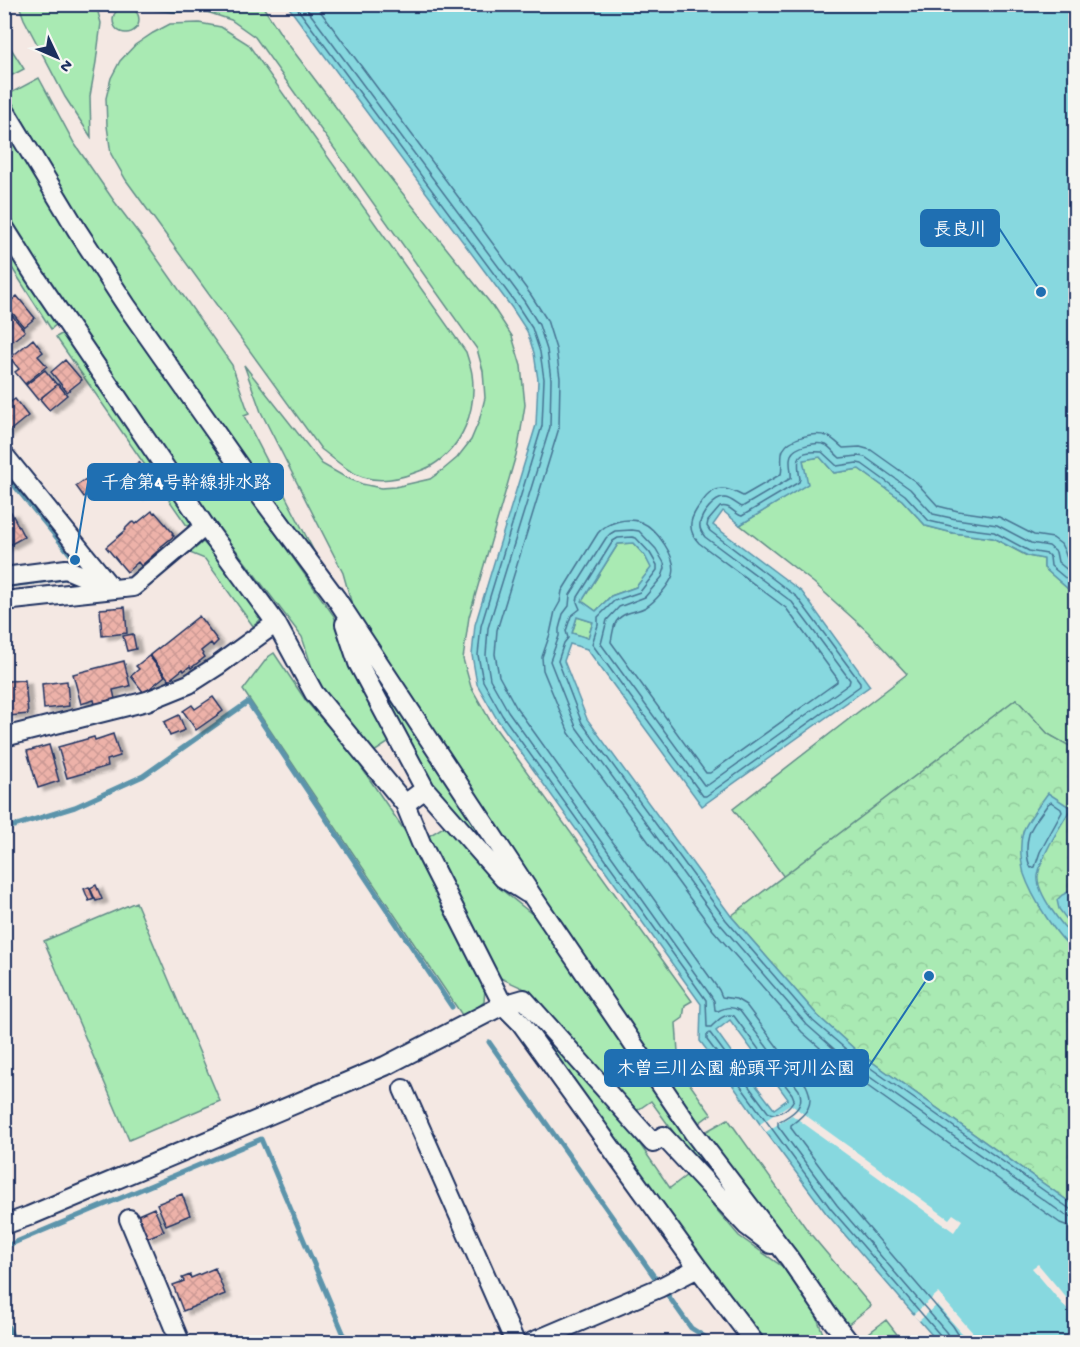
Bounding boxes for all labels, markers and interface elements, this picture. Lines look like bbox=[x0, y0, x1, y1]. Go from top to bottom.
north arrow bbox=[27, 27, 87, 87]
text: N bbox=[54, 55, 76, 76]
callout: 長良川 bbox=[921, 210, 999, 246]
text: 長良川 bbox=[933, 220, 987, 242]
callout: 千倉第4号幹線排水路 bbox=[88, 464, 283, 500]
text: 千倉第4号幹線排水路 bbox=[101, 473, 271, 495]
callout: 木曽三川公園 船頭平河川公園 bbox=[605, 1050, 868, 1086]
text: 木曽三川公園 船頭平河川公園 bbox=[617, 1059, 855, 1081]

